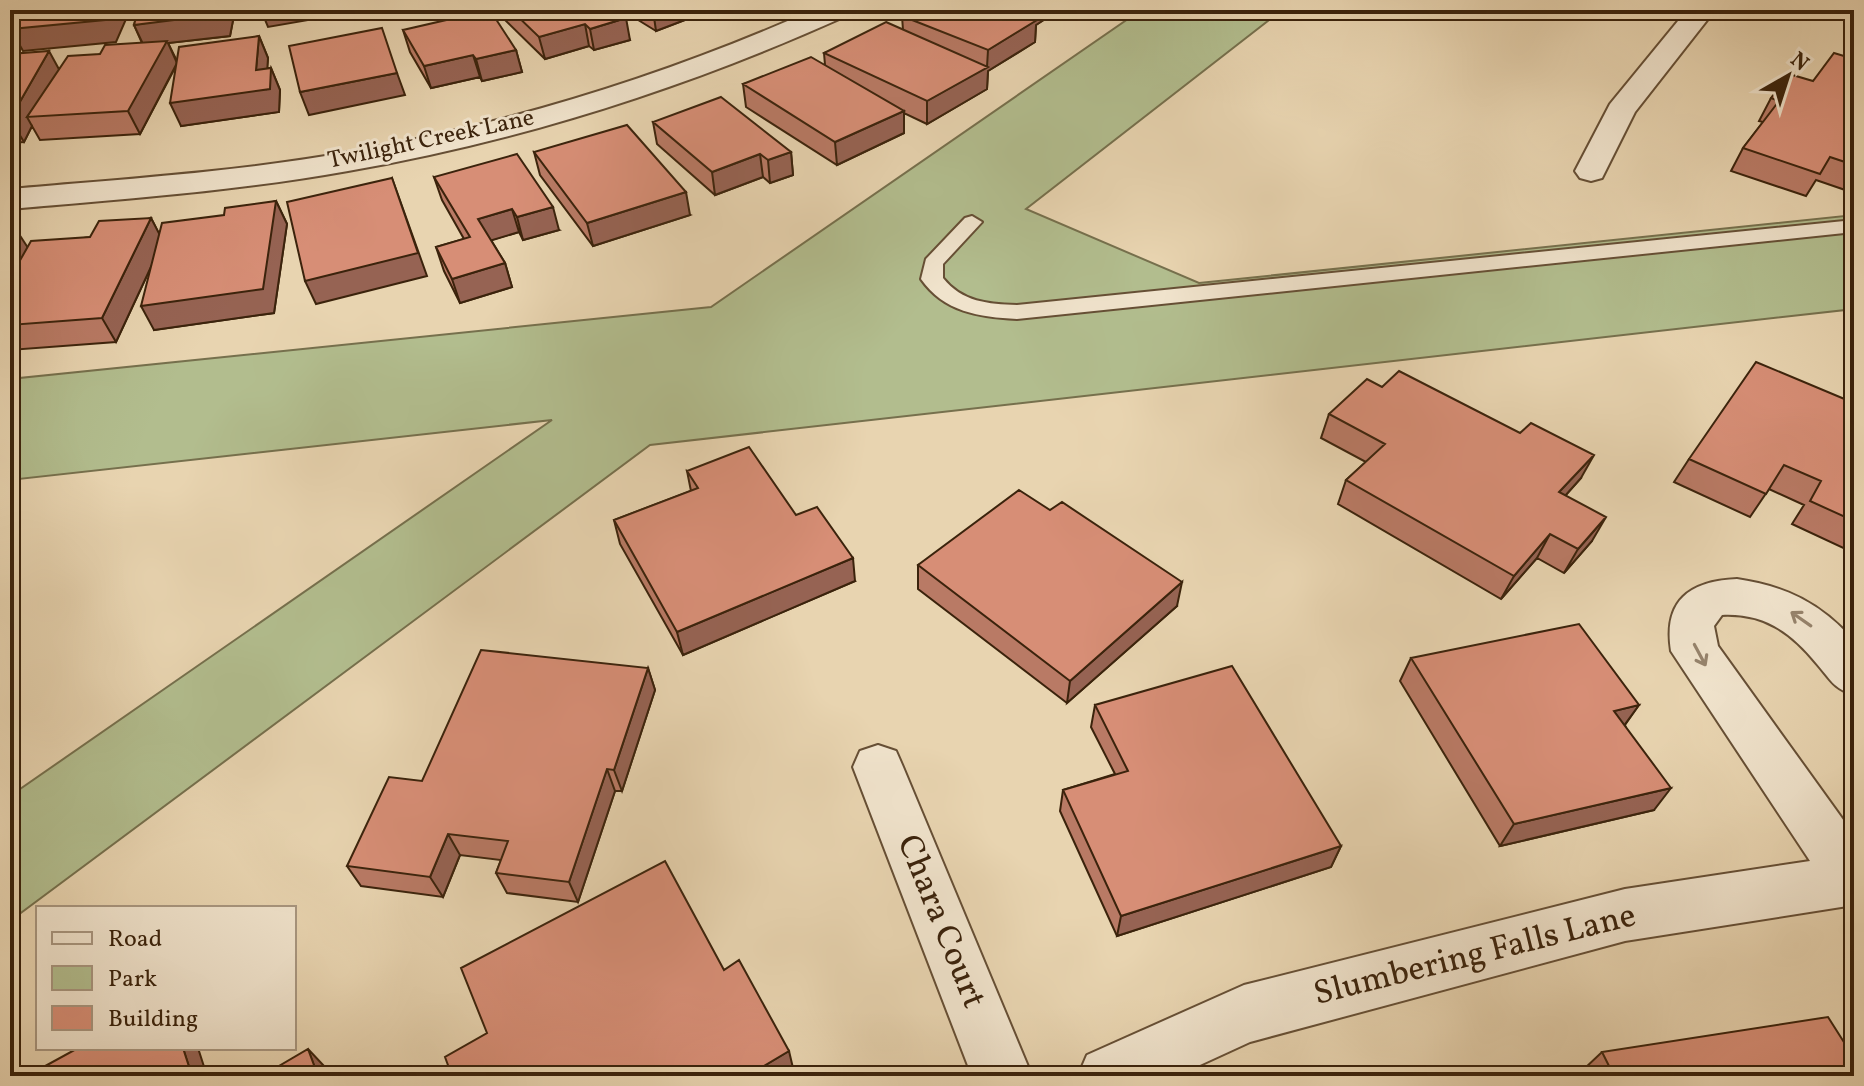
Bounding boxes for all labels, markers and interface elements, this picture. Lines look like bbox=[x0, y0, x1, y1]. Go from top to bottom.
north arrow bbox=[1748, 36, 1828, 116]
text: N bbox=[1783, 45, 1815, 79]
street label: Twilight Creek Lane bbox=[325, 102, 537, 178]
one-way arrow bbox=[1790, 611, 1812, 628]
one-way arrow bbox=[1693, 643, 1709, 666]
street label: Chara Court bbox=[884, 828, 996, 1016]
street label: Slumbering Falls Lane bbox=[1309, 893, 1641, 1019]
legend bbox=[36, 906, 296, 1050]
text: Road bbox=[108, 923, 162, 957]
text: Park bbox=[108, 963, 157, 997]
text: Building bbox=[108, 1003, 198, 1037]

